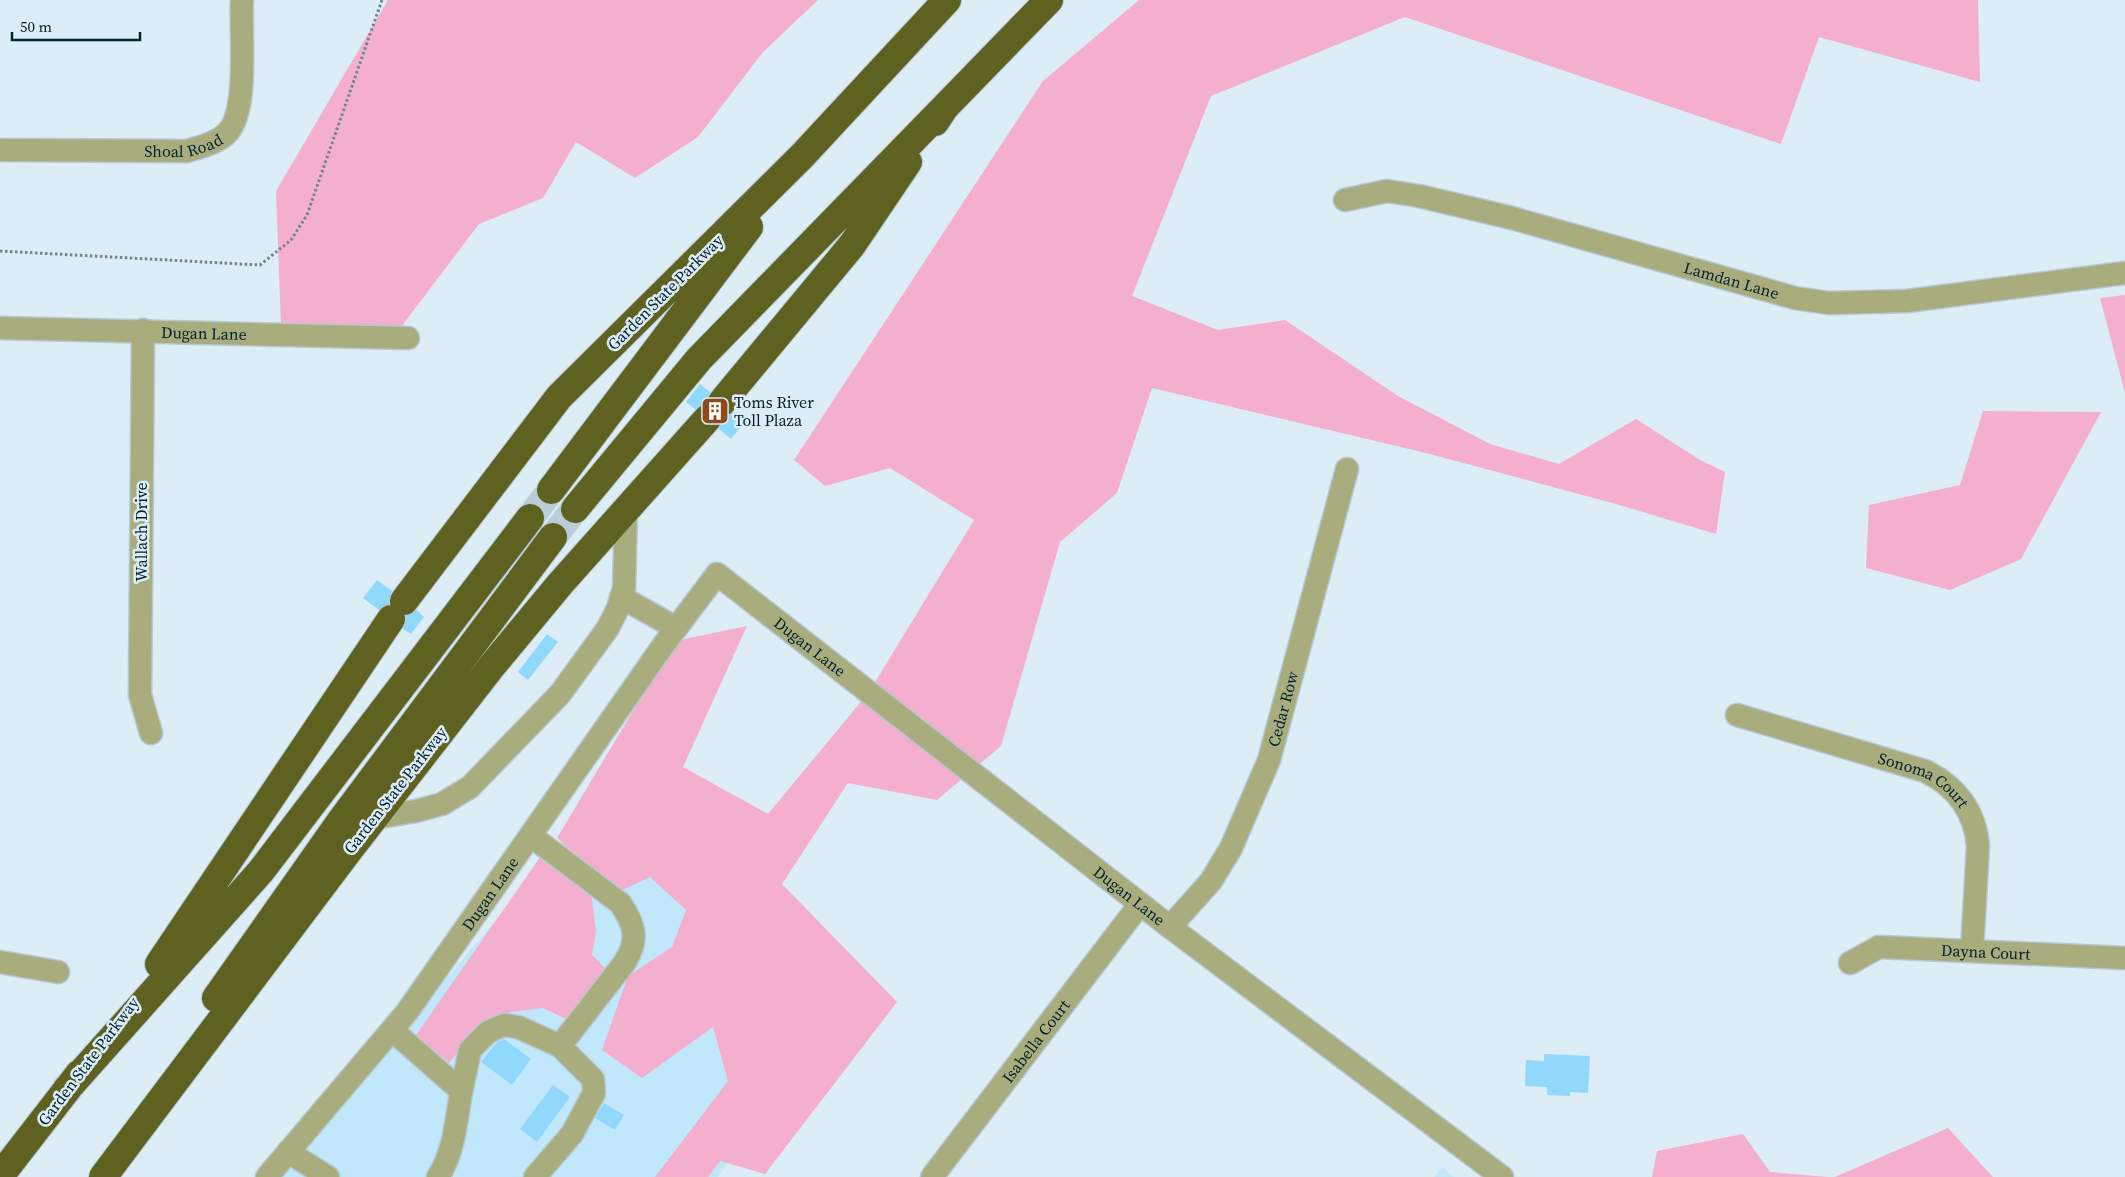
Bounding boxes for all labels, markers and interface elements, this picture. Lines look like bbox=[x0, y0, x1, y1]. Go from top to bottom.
scale bar bbox=[12, 10, 140, 42]
text: 50 m bbox=[20, 16, 52, 37]
street label: Shoal Road bbox=[144, 128, 227, 162]
street label: Garden State Parkway bbox=[602, 229, 728, 355]
street label: Lamdan Lane bbox=[1681, 256, 1782, 304]
street label: Dugan Lane bbox=[161, 321, 247, 345]
place label: Toms River Toll Plaza bbox=[734, 391, 814, 431]
building icon: Toms River Toll Plaza bbox=[700, 396, 730, 426]
street label: Wallach Drive bbox=[130, 482, 152, 582]
street label: Dugan Lane bbox=[770, 612, 851, 681]
street label: Cedar Row bbox=[1262, 668, 1304, 749]
street label: Garden State Parkway bbox=[338, 721, 452, 858]
street label: Sonoma Court bbox=[1876, 747, 1975, 813]
street label: Dugan Lane bbox=[456, 852, 523, 935]
street label: Dugan Lane bbox=[1089, 860, 1170, 930]
street label: Dayna Court bbox=[1941, 939, 2032, 965]
street label: Garden State Parkway bbox=[32, 992, 144, 1130]
street label: Isabella Court bbox=[997, 994, 1075, 1087]

